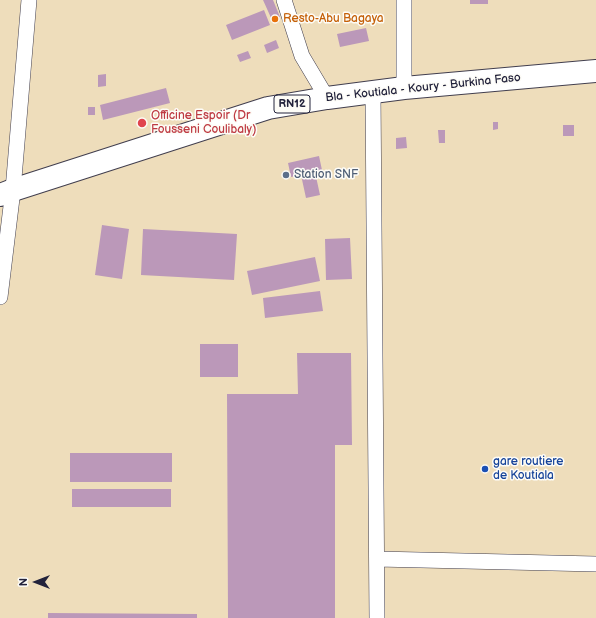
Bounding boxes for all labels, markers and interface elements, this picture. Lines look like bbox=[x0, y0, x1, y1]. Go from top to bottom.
place label: Resto-Abu Bagaya bbox=[283, 12, 384, 26]
marker: Resto-Abu Bagaya bbox=[270, 14, 280, 24]
street label: Bla - Koutiala - Koury - Burkina Faso bbox=[325, 71, 521, 105]
road number: RN12 bbox=[274, 95, 310, 113]
place label: Officine Espoir (Dr Fousseni Coulibaly) bbox=[151, 109, 256, 137]
marker: Officine Espoir (Dr Fousseni Coulibaly) bbox=[136, 117, 148, 129]
place label: Station SNF bbox=[294, 168, 358, 182]
marker: Station SNF bbox=[281, 170, 291, 180]
place label: gare routiere de Koutiala bbox=[493, 455, 563, 483]
marker: gare routiere de Koutiala bbox=[480, 464, 490, 474]
north arrow bbox=[16, 562, 56, 602]
text: N bbox=[17, 578, 30, 586]

